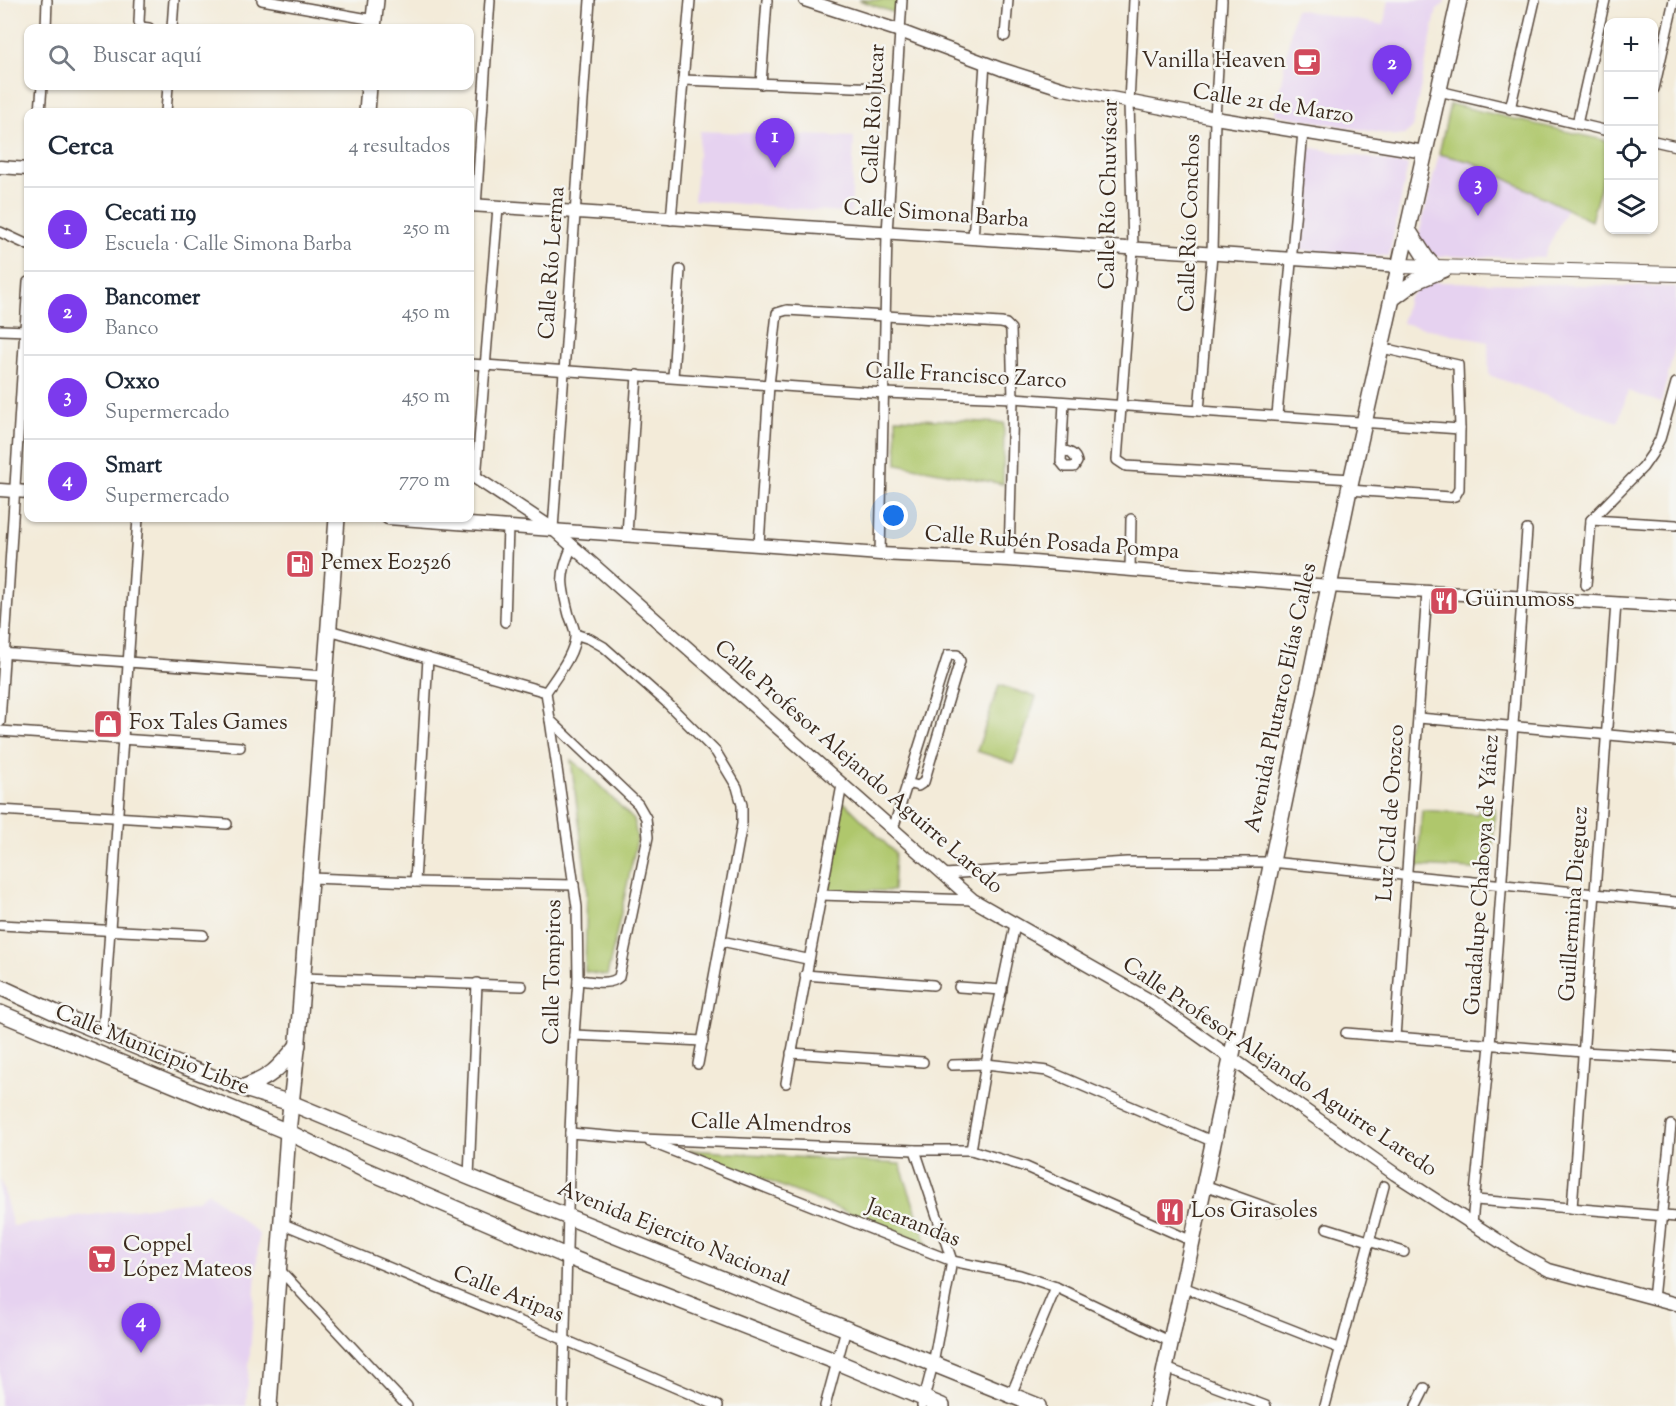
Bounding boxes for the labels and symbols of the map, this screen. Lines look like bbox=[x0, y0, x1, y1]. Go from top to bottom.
street label: Calle Río Jucar bbox=[855, 43, 895, 185]
place label: Vanilla Heaven bbox=[1141, 46, 1286, 78]
cafe icon: Vanilla Heaven bbox=[1291, 46, 1323, 78]
pin: 2 bbox=[1372, 46, 1412, 95]
street label: Calle 21 de Marzo bbox=[1190, 76, 1356, 134]
street label: Calle Río Chuvíscar bbox=[1092, 98, 1128, 290]
pin: 1 bbox=[756, 118, 794, 168]
street label: Calle Río Conchos bbox=[1172, 133, 1210, 313]
pin: 3 bbox=[1458, 166, 1498, 216]
street label: Calle Río Lerma bbox=[532, 185, 574, 341]
street label: Calle Simona Barba bbox=[842, 193, 1030, 237]
street label: Calle Francisco Zarco bbox=[865, 356, 1067, 398]
your location bbox=[879, 501, 908, 530]
street label: Calle Rubén Posada Pompa bbox=[924, 519, 1180, 569]
fuel station icon: Pemex E02526 bbox=[284, 548, 316, 580]
place label: Pemex E02526 bbox=[321, 548, 451, 580]
street label: Avenida Plutarco Elías Calles bbox=[1238, 560, 1326, 836]
restaurant icon: Güinumoss bbox=[1428, 585, 1460, 617]
place label: Güinumoss bbox=[1465, 585, 1575, 617]
street label: Calle Profesor Alejando Aguirre Laredo bbox=[706, 633, 1010, 903]
shop icon: Fox Tales Games bbox=[92, 708, 124, 740]
place label: Fox Tales Games bbox=[129, 708, 288, 740]
street label: Luz CId de Orozco bbox=[1370, 723, 1414, 903]
street label: Guadalupe Chaboya de Yáñez bbox=[1457, 734, 1509, 1016]
street label: Guillermina Dieguez bbox=[1552, 805, 1598, 1003]
street label: Calle Tompiros bbox=[537, 899, 571, 1045]
street label: Calle Profesor Alejando Aguirre Laredo bbox=[1115, 950, 1443, 1186]
street label: Calle Municipio Libre bbox=[50, 997, 254, 1105]
street label: Calle Almendros bbox=[690, 1106, 852, 1144]
street label: Avenida Ejercito Nacional bbox=[552, 1174, 794, 1296]
street label: Jacarandas bbox=[860, 1191, 965, 1257]
restaurant icon: Los Girasoles bbox=[1154, 1196, 1186, 1228]
place label: Los Girasoles bbox=[1191, 1196, 1318, 1228]
place label: Coppel López Mateos bbox=[123, 1230, 252, 1287]
supermarket icon: Coppel López Mateos bbox=[86, 1243, 118, 1275]
street label: Calle Aripas bbox=[448, 1258, 568, 1332]
pin: 4 bbox=[122, 1304, 160, 1353]

